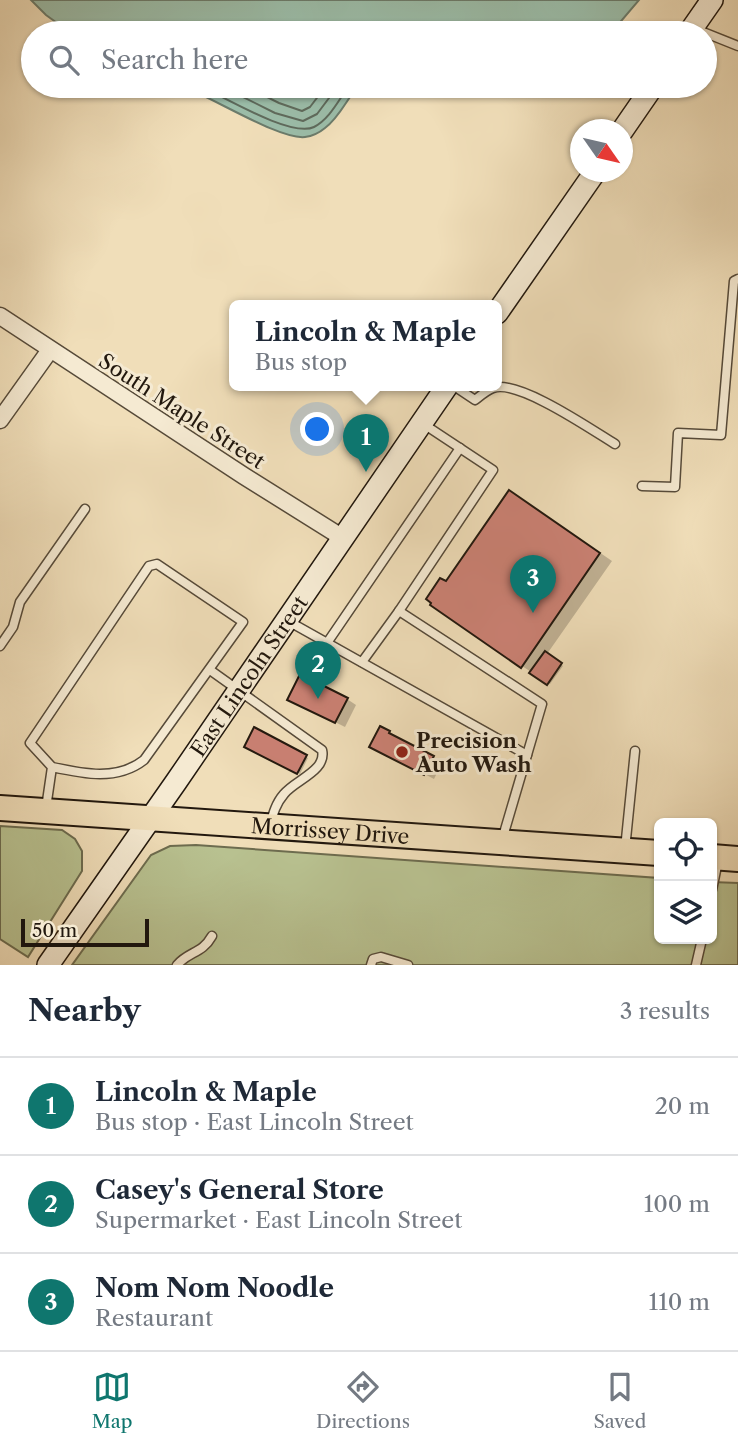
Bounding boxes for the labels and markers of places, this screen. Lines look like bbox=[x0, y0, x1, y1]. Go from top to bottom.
pin: 1 bbox=[343, 414, 389, 472]
pin: 3 bbox=[510, 555, 556, 613]
pin: 2 bbox=[295, 641, 341, 699]
place label: Precision Auto Wash bbox=[415, 728, 532, 777]
marker: Precision Auto Wash bbox=[394, 744, 410, 760]

